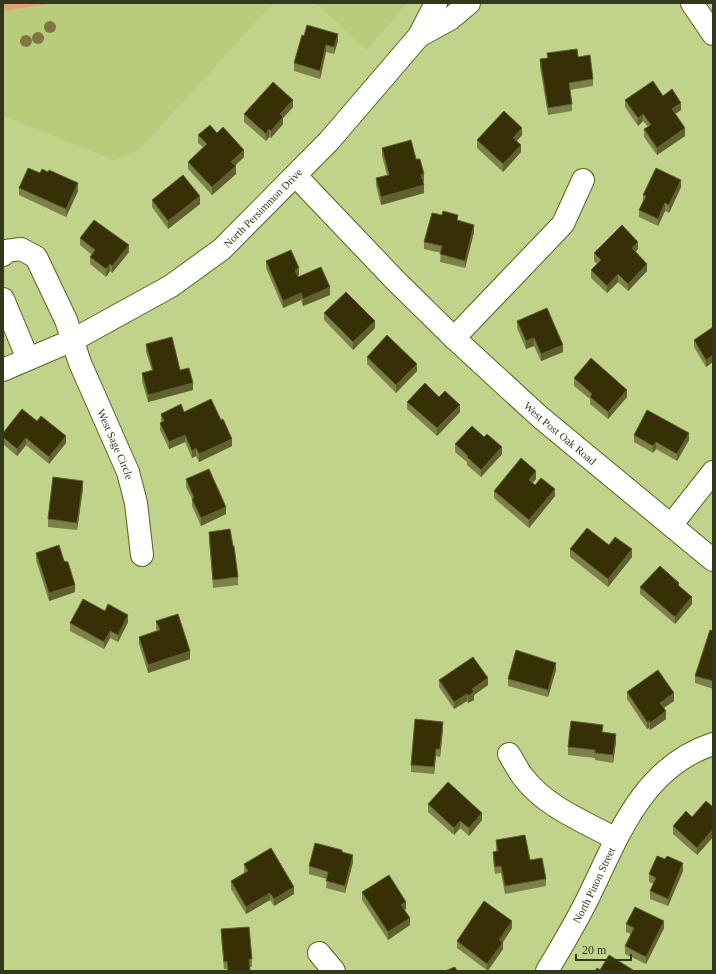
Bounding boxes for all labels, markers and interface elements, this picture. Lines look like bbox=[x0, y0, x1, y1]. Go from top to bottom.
street label: North Persimmon Drive bbox=[221, 166, 305, 250]
street label: West Post Oak Road bbox=[522, 399, 599, 467]
street label: West Sage Circle bbox=[95, 407, 136, 481]
street label: North Pinon Street bbox=[570, 845, 617, 925]
scale bar bbox=[576, 936, 631, 962]
text: 20 m bbox=[582, 943, 607, 957]

